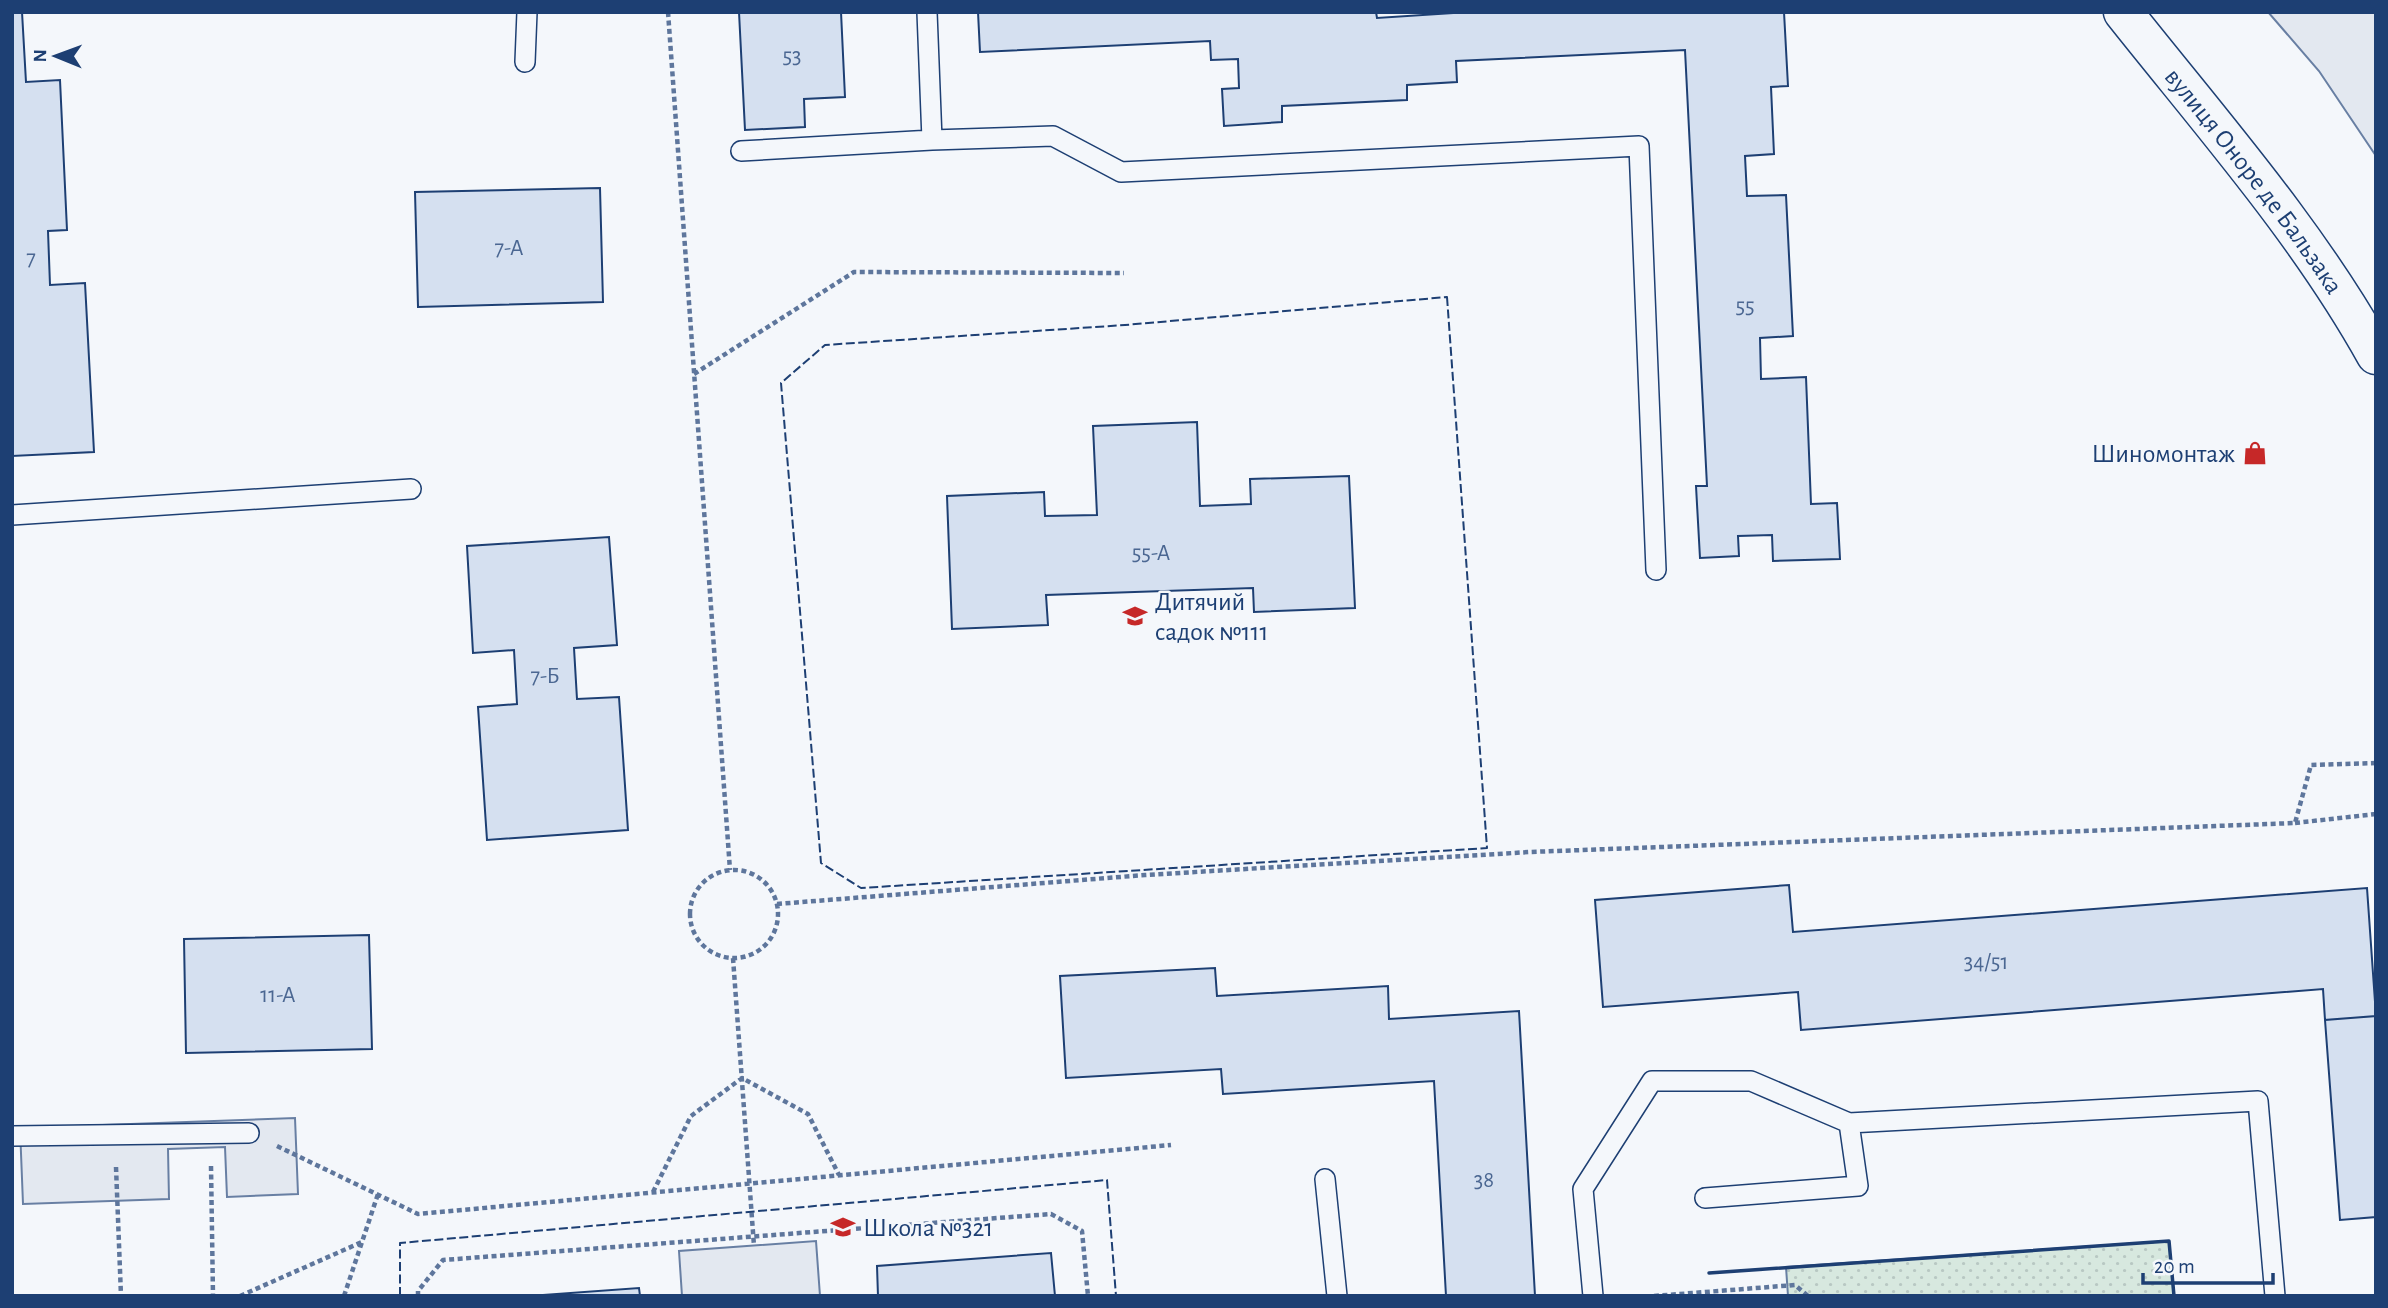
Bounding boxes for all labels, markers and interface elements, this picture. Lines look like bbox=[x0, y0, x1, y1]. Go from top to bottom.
north arrow bbox=[21, 21, 91, 91]
house number: 53 bbox=[782, 45, 802, 68]
text: N bbox=[31, 49, 50, 63]
street label: вулиця Оноре де Бальзака bbox=[2160, 64, 2347, 299]
house number: 7-А bbox=[494, 237, 524, 260]
house number: 7 bbox=[26, 247, 36, 270]
house number: 55 bbox=[1735, 295, 1755, 318]
shop icon: Шиномонтаж bbox=[2241, 439, 2269, 467]
place label: Шиномонтаж bbox=[2091, 441, 2235, 467]
house number: 55-А bbox=[1132, 542, 1170, 565]
place label: Дитячий садок №111 bbox=[1155, 589, 1268, 645]
school or university icon: Дитячий садок №111 bbox=[1121, 602, 1149, 630]
house number: 7-Б bbox=[530, 665, 560, 688]
house number: 34/51 bbox=[1964, 951, 2008, 974]
house number: 11-А bbox=[260, 984, 296, 1007]
house number: 38 bbox=[1474, 1169, 1494, 1192]
school or university icon: Школа №321 bbox=[829, 1213, 857, 1241]
place label: Школа №321 bbox=[863, 1215, 993, 1241]
scale bar bbox=[2143, 1242, 2272, 1286]
text: 20 m bbox=[2154, 1256, 2195, 1277]

